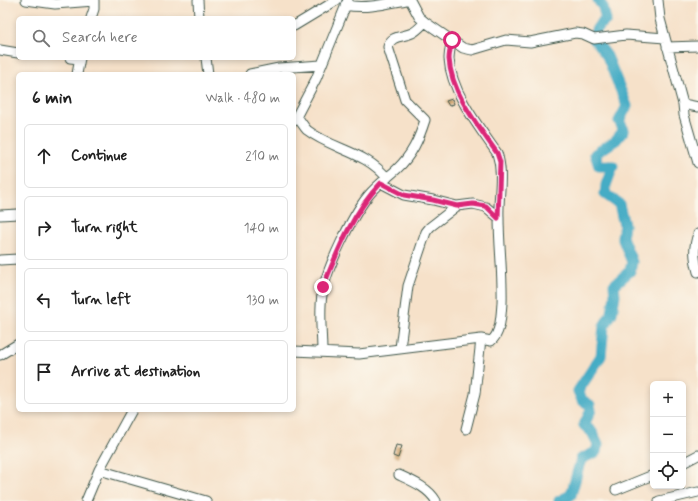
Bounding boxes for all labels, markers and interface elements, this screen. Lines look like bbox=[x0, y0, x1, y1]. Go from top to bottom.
search box bbox=[16, 16, 296, 60]
icon: search bbox=[30, 27, 52, 49]
text: Search here bbox=[62, 28, 138, 48]
route start bbox=[443, 31, 461, 49]
text: 6 min bbox=[32, 87, 72, 109]
text: Walk · 480 m bbox=[206, 90, 280, 107]
icon: ahead bbox=[33, 145, 55, 167]
text: Continue bbox=[71, 146, 127, 166]
text: 210 m bbox=[245, 148, 279, 165]
icon: right bbox=[33, 217, 55, 239]
text: Turn right bbox=[71, 218, 138, 238]
text: 140 m bbox=[244, 220, 279, 237]
route end bbox=[314, 278, 332, 296]
icon: left bbox=[33, 289, 55, 311]
text: Turn left bbox=[71, 290, 131, 310]
text: 130 m bbox=[246, 292, 279, 309]
icon: arrive bbox=[33, 361, 55, 383]
text: Arrive at destination bbox=[71, 362, 200, 382]
map controls bbox=[650, 381, 686, 489]
button: + bbox=[650, 381, 686, 417]
button: − bbox=[650, 417, 686, 453]
button: locate bbox=[650, 453, 686, 489]

